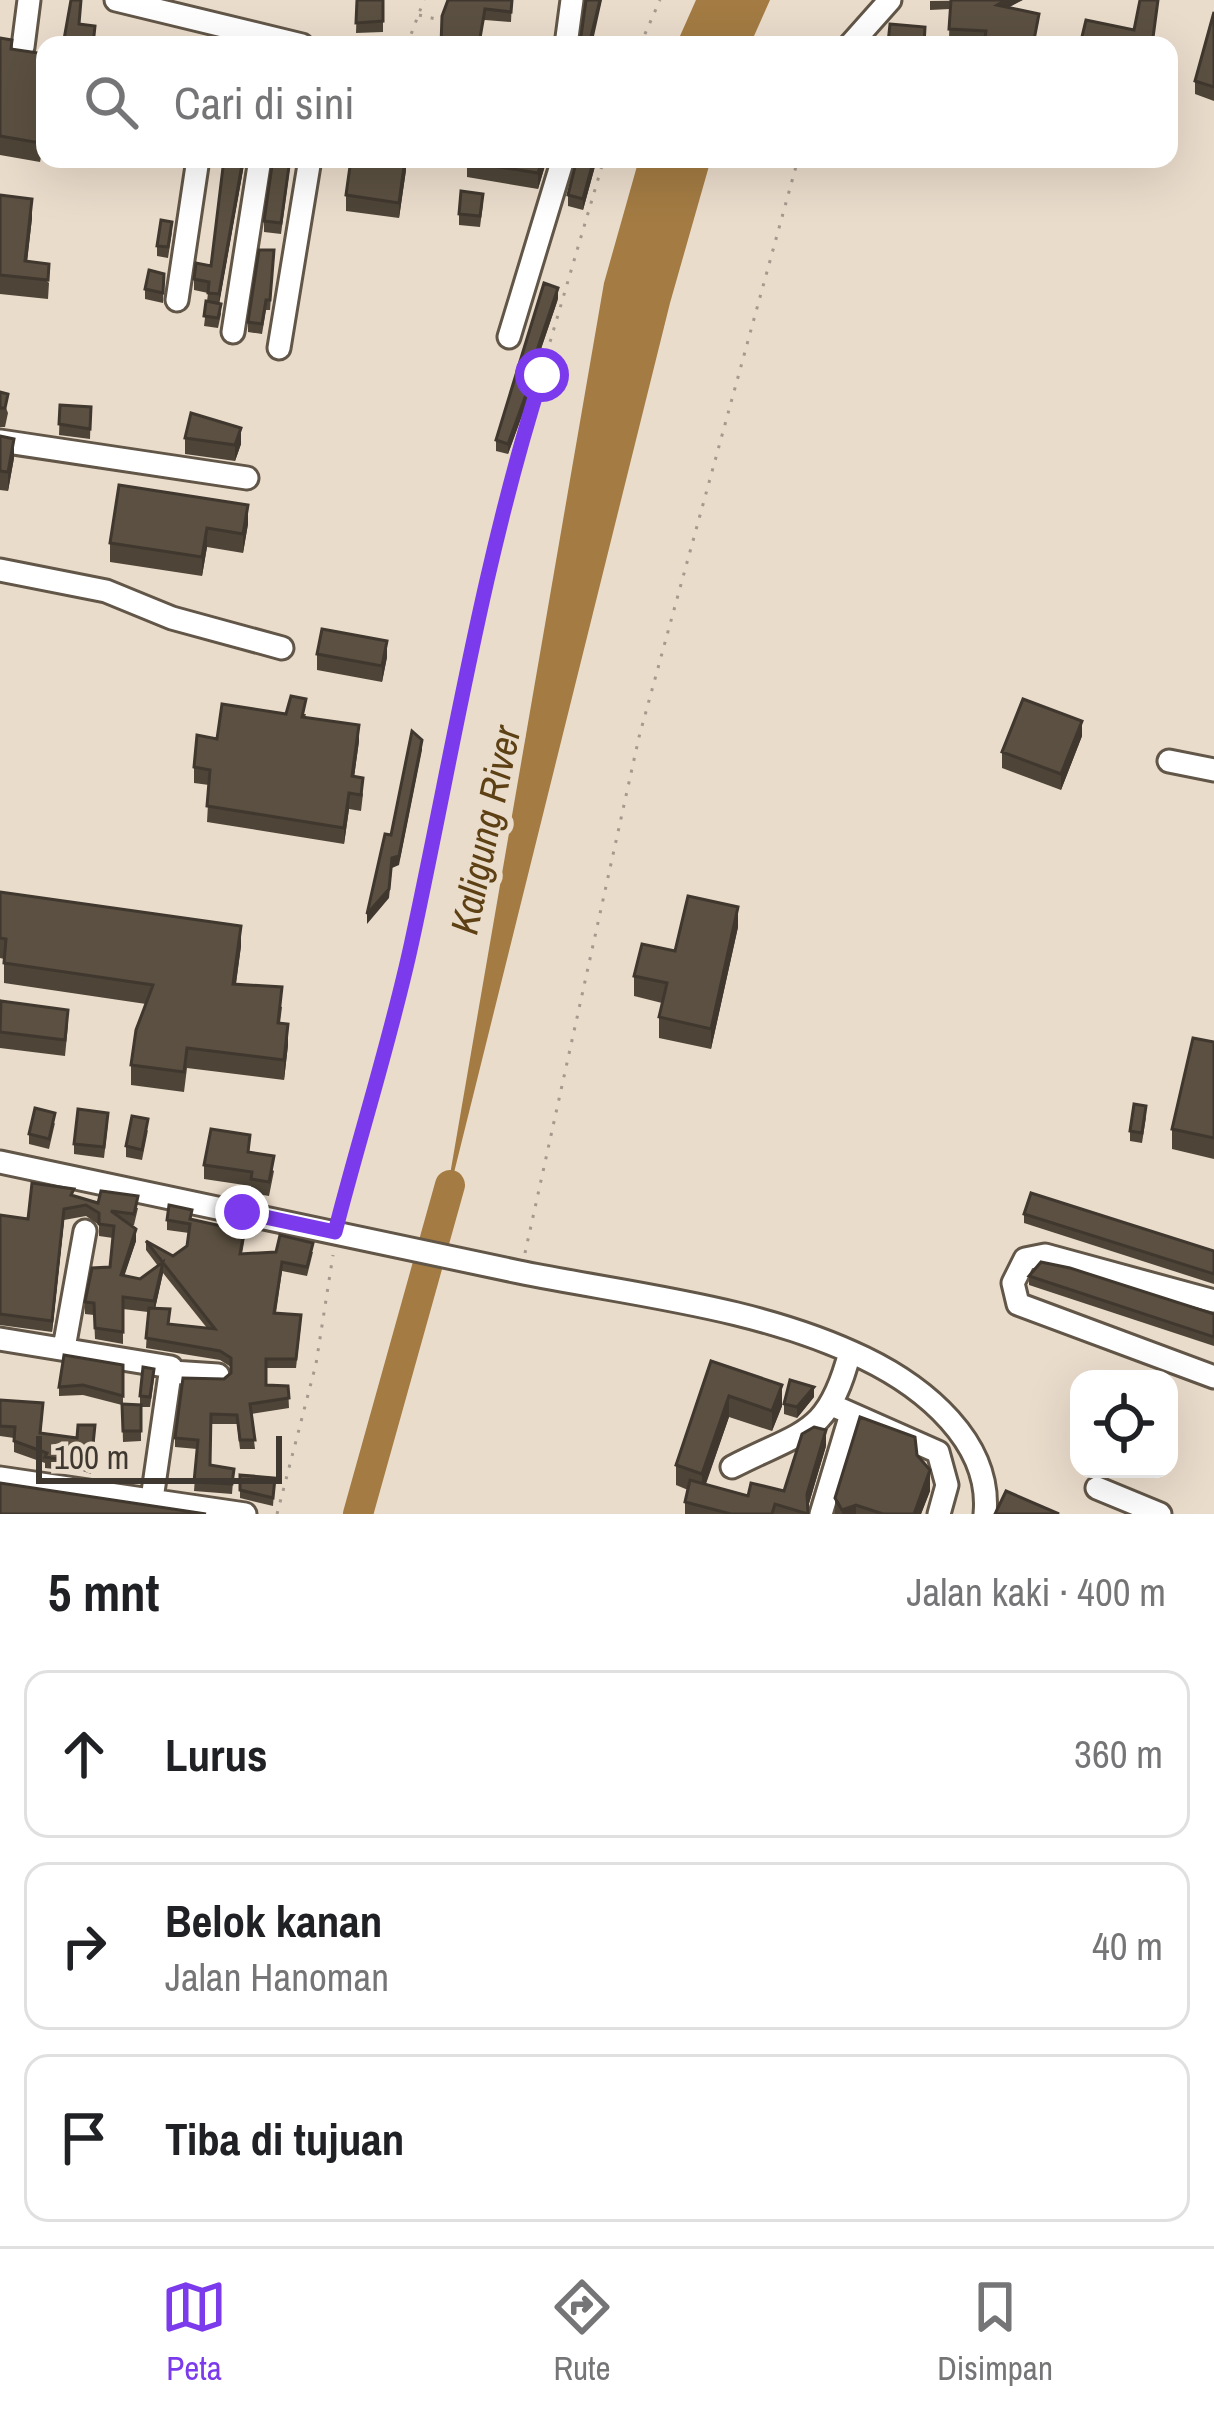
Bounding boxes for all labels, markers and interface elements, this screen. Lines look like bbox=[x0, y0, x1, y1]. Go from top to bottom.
search box bbox=[36, 36, 1178, 168]
icon: search bbox=[78, 69, 144, 135]
text: Cari di sini bbox=[174, 72, 355, 133]
route start bbox=[515, 348, 569, 402]
water label: Kaligung River bbox=[438, 720, 533, 939]
route end bbox=[215, 1185, 269, 1239]
map controls bbox=[1070, 1370, 1178, 1478]
button: locate bbox=[1070, 1370, 1178, 1478]
scale bar bbox=[36, 1430, 282, 1483]
text: 100 m bbox=[54, 1435, 129, 1479]
text: 5 mnt bbox=[48, 1558, 160, 1627]
text: Jalan kaki · 400 m bbox=[906, 1566, 1166, 1618]
icon: ahead bbox=[51, 1721, 117, 1787]
text: Lurus bbox=[165, 1724, 268, 1785]
text: 360 m bbox=[1074, 1728, 1163, 1780]
text: Belok kanan bbox=[165, 1890, 382, 1951]
icon: right bbox=[51, 1913, 117, 1979]
text: 40 m bbox=[1092, 1920, 1163, 1972]
text: Jalan Hanoman bbox=[165, 1951, 389, 2003]
icon: arrive bbox=[51, 2105, 117, 2171]
text: Tiba di tujuan bbox=[165, 2108, 404, 2169]
tab: Peta bbox=[161, 2274, 227, 2390]
tab: Rute bbox=[549, 2274, 615, 2390]
tab: Disimpan bbox=[937, 2274, 1053, 2390]

